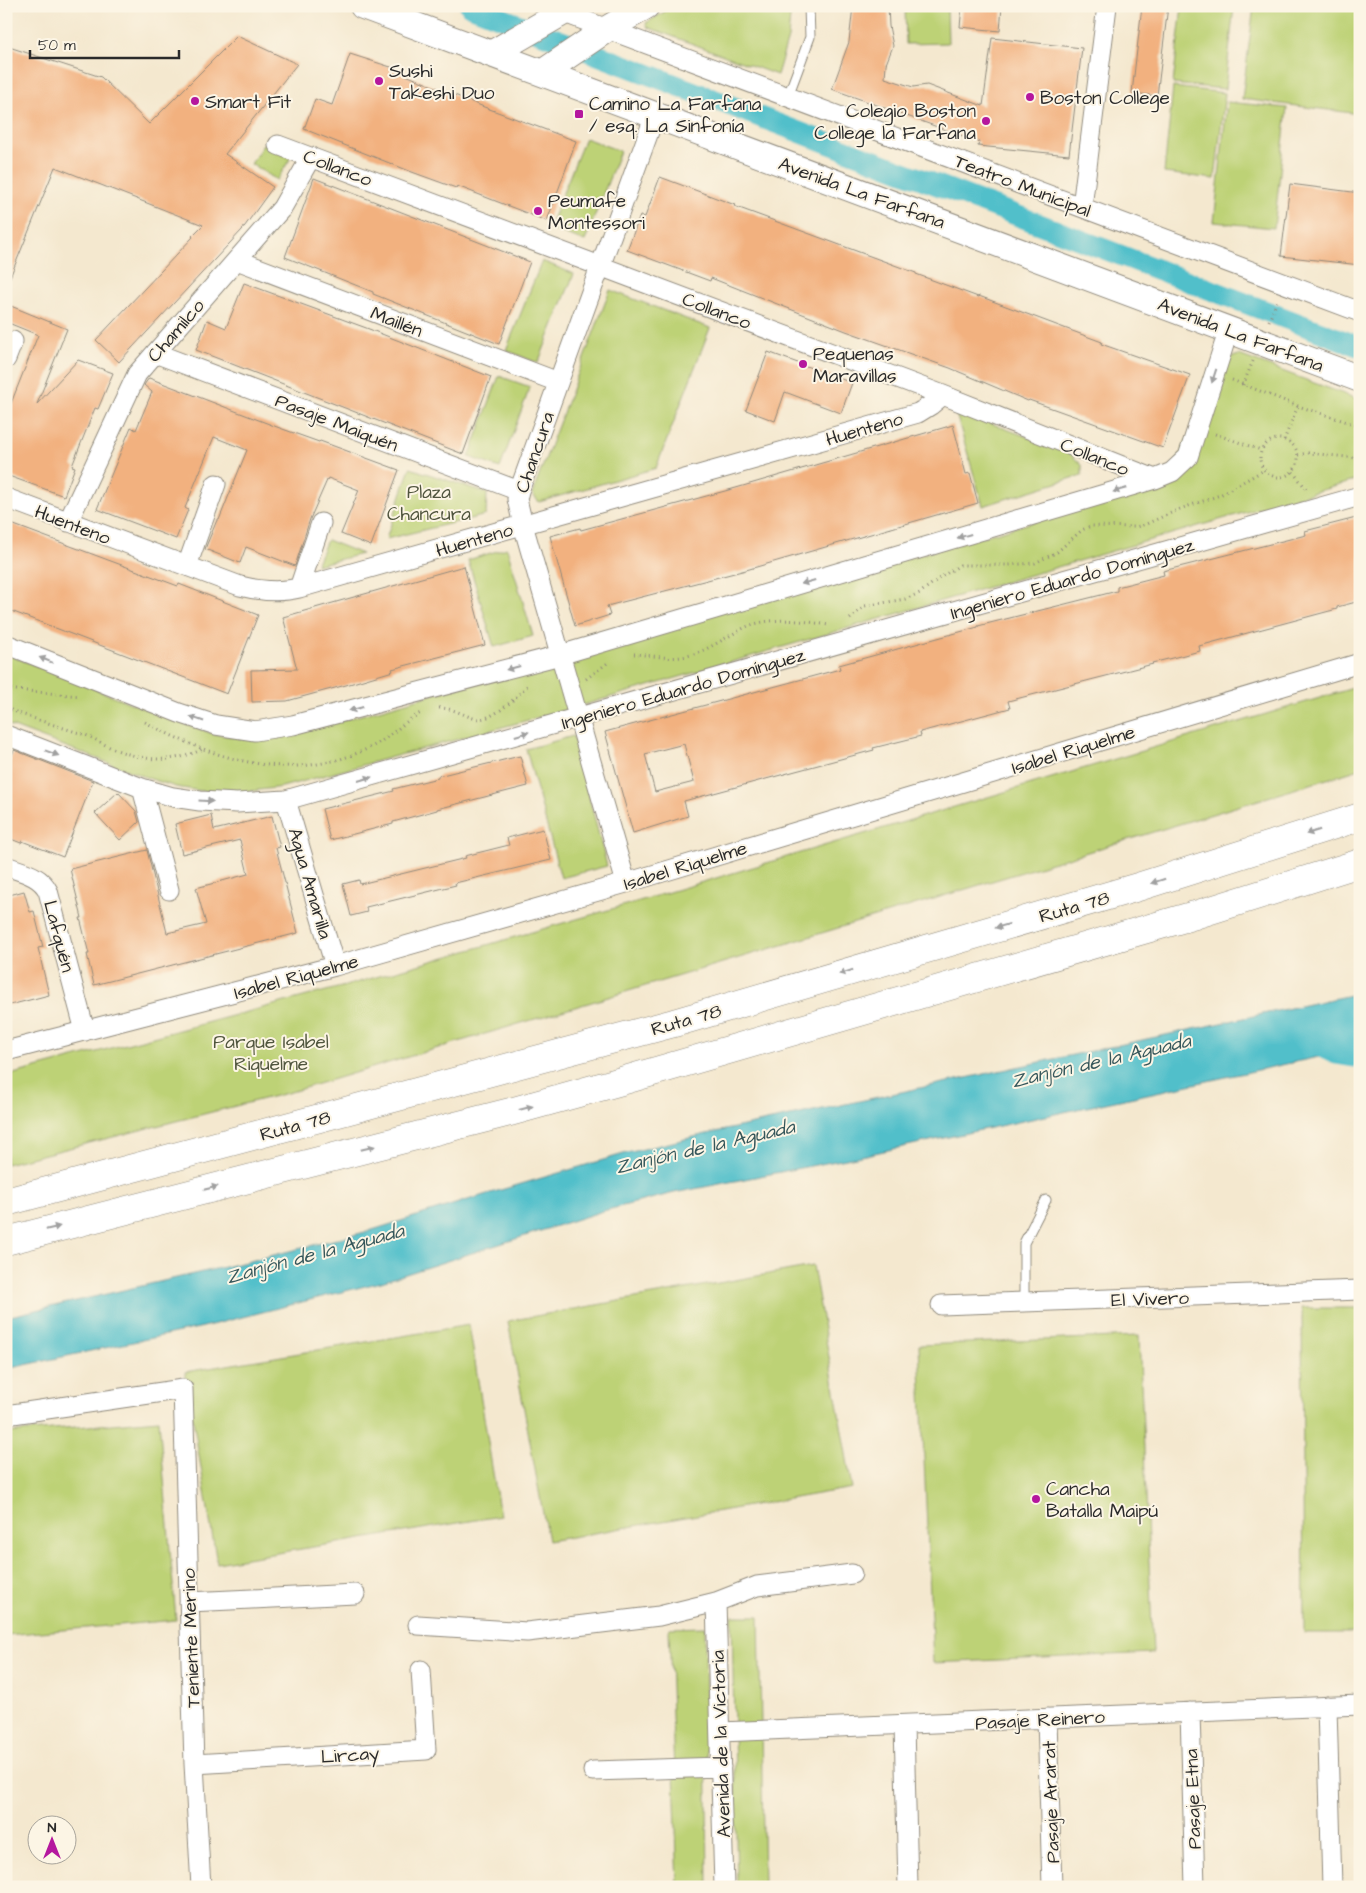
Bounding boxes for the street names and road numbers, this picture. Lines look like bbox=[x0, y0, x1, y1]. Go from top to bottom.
street label: Collanco bbox=[299, 143, 376, 194]
street label: Teatro Municipal bbox=[950, 148, 1095, 225]
street label: Avenida La Farfana bbox=[774, 151, 949, 236]
street label: Collanco bbox=[678, 286, 755, 337]
street label: Avenida La Farfana bbox=[1154, 291, 1328, 380]
street label: Chamilco bbox=[141, 293, 211, 368]
street label: Maillén bbox=[366, 300, 427, 345]
street label: Pasaje Maiquén bbox=[271, 388, 402, 459]
street label: Huenteno bbox=[823, 405, 906, 453]
street label: Chancura bbox=[509, 408, 562, 497]
street label: Collanco bbox=[1056, 431, 1133, 484]
street label: Huenteno bbox=[31, 499, 114, 552]
street label: Huenteno bbox=[433, 516, 516, 564]
street label: Ingeniero Eduardo Domínguez bbox=[948, 532, 1198, 628]
street label: Ingeniero Eduardo Domínguez bbox=[559, 642, 809, 738]
street label: Isabel Riquelme bbox=[1008, 719, 1138, 782]
street label: Agua Amarilla bbox=[280, 825, 338, 943]
street label: Isabel Riquelme bbox=[620, 835, 750, 898]
street label: Ruta 78 bbox=[1036, 885, 1113, 930]
street label: Lafquén bbox=[36, 897, 81, 975]
street label: Isabel Riquelme bbox=[231, 948, 362, 1007]
street label: Ruta 78 bbox=[648, 998, 725, 1043]
street label: Ruta 78 bbox=[257, 1104, 334, 1149]
street label: El Vivero bbox=[1111, 1285, 1190, 1314]
street label: Teniente Merino bbox=[176, 1568, 207, 1708]
street label: Avenida de la Victoria bbox=[705, 1649, 738, 1838]
street label: Pasaje Reinero bbox=[975, 1704, 1106, 1737]
street label: Lircay bbox=[320, 1740, 381, 1772]
street label: Pasaje Ararat bbox=[1036, 1740, 1067, 1864]
street label: Pasaje Etna bbox=[1178, 1748, 1209, 1850]

